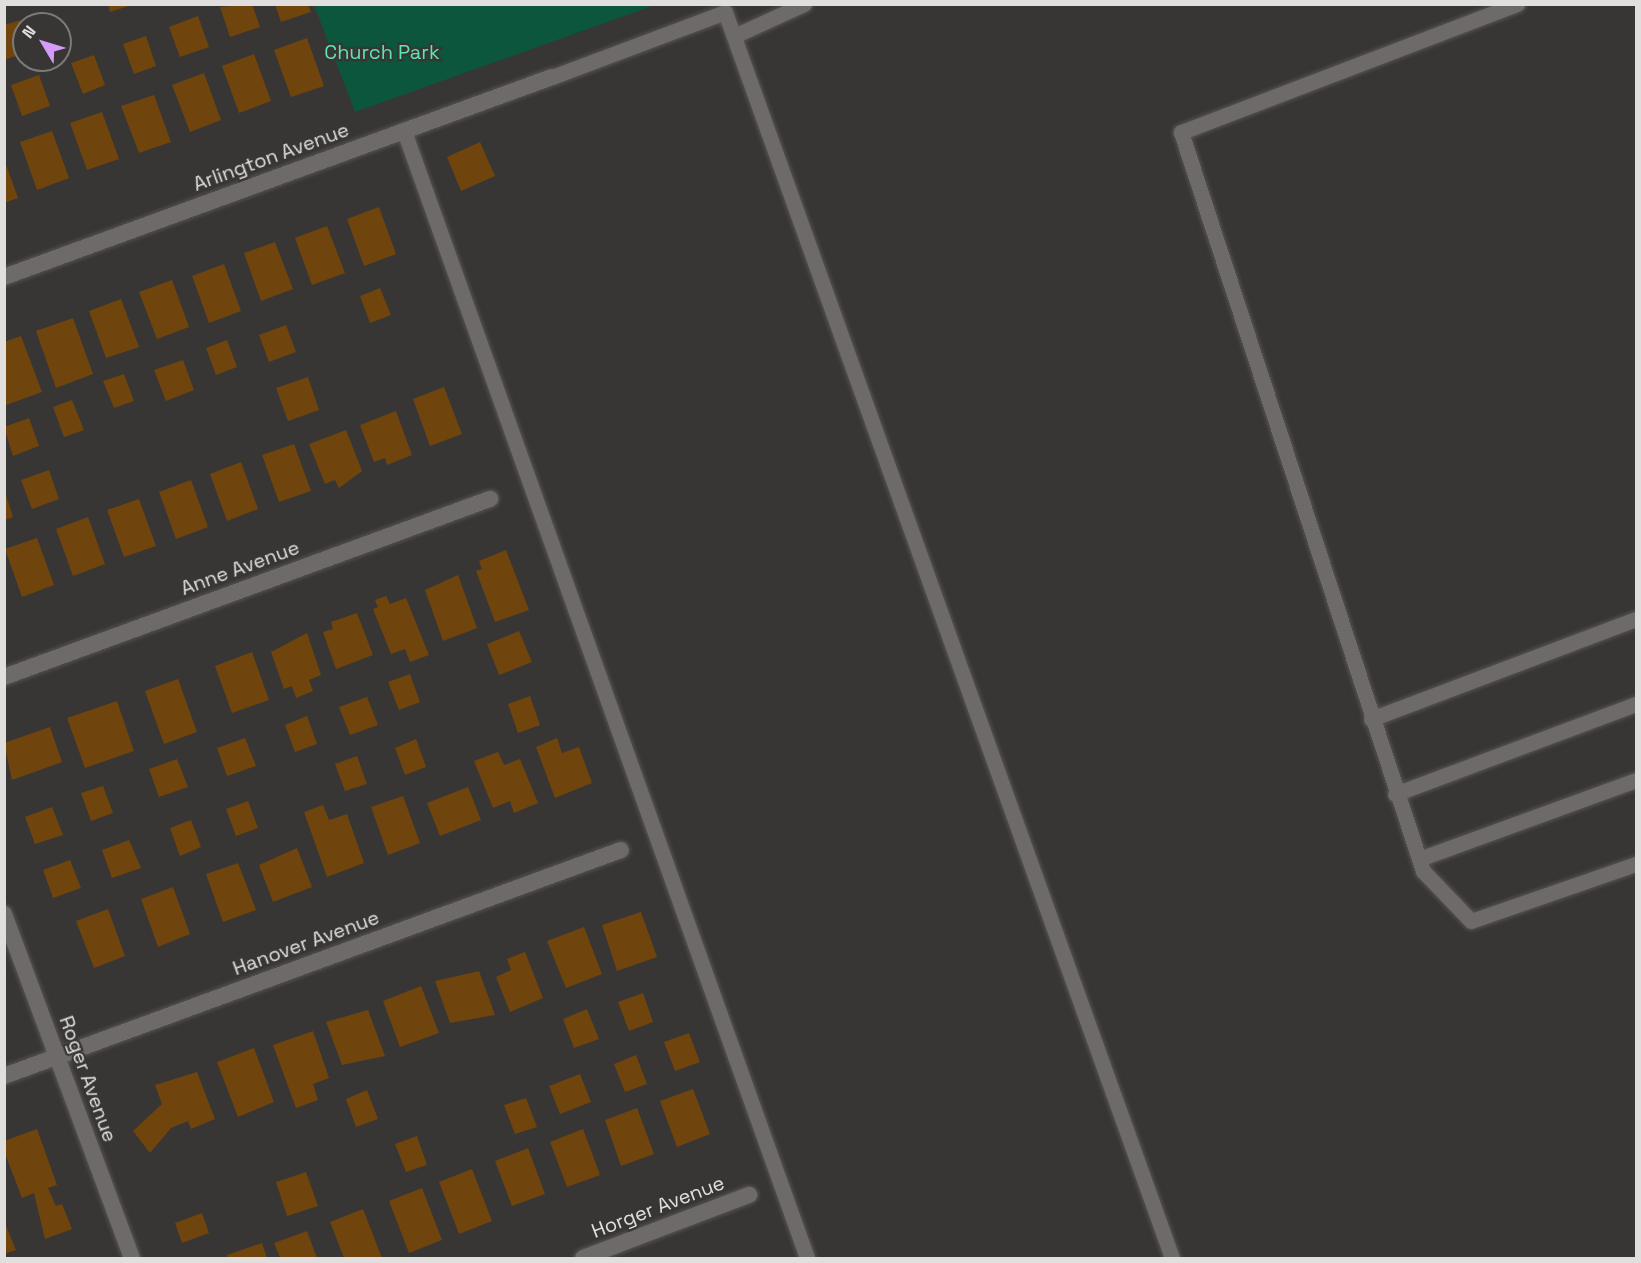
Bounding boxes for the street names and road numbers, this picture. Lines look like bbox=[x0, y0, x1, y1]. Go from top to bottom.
street label: Arlington Avenue bbox=[190, 118, 352, 196]
street label: Anne Avenue bbox=[177, 535, 303, 601]
street label: Hanover Avenue bbox=[229, 905, 383, 981]
street label: Roger Avenue bbox=[54, 1012, 122, 1146]
street label: Horger Avenue bbox=[588, 1171, 728, 1243]

